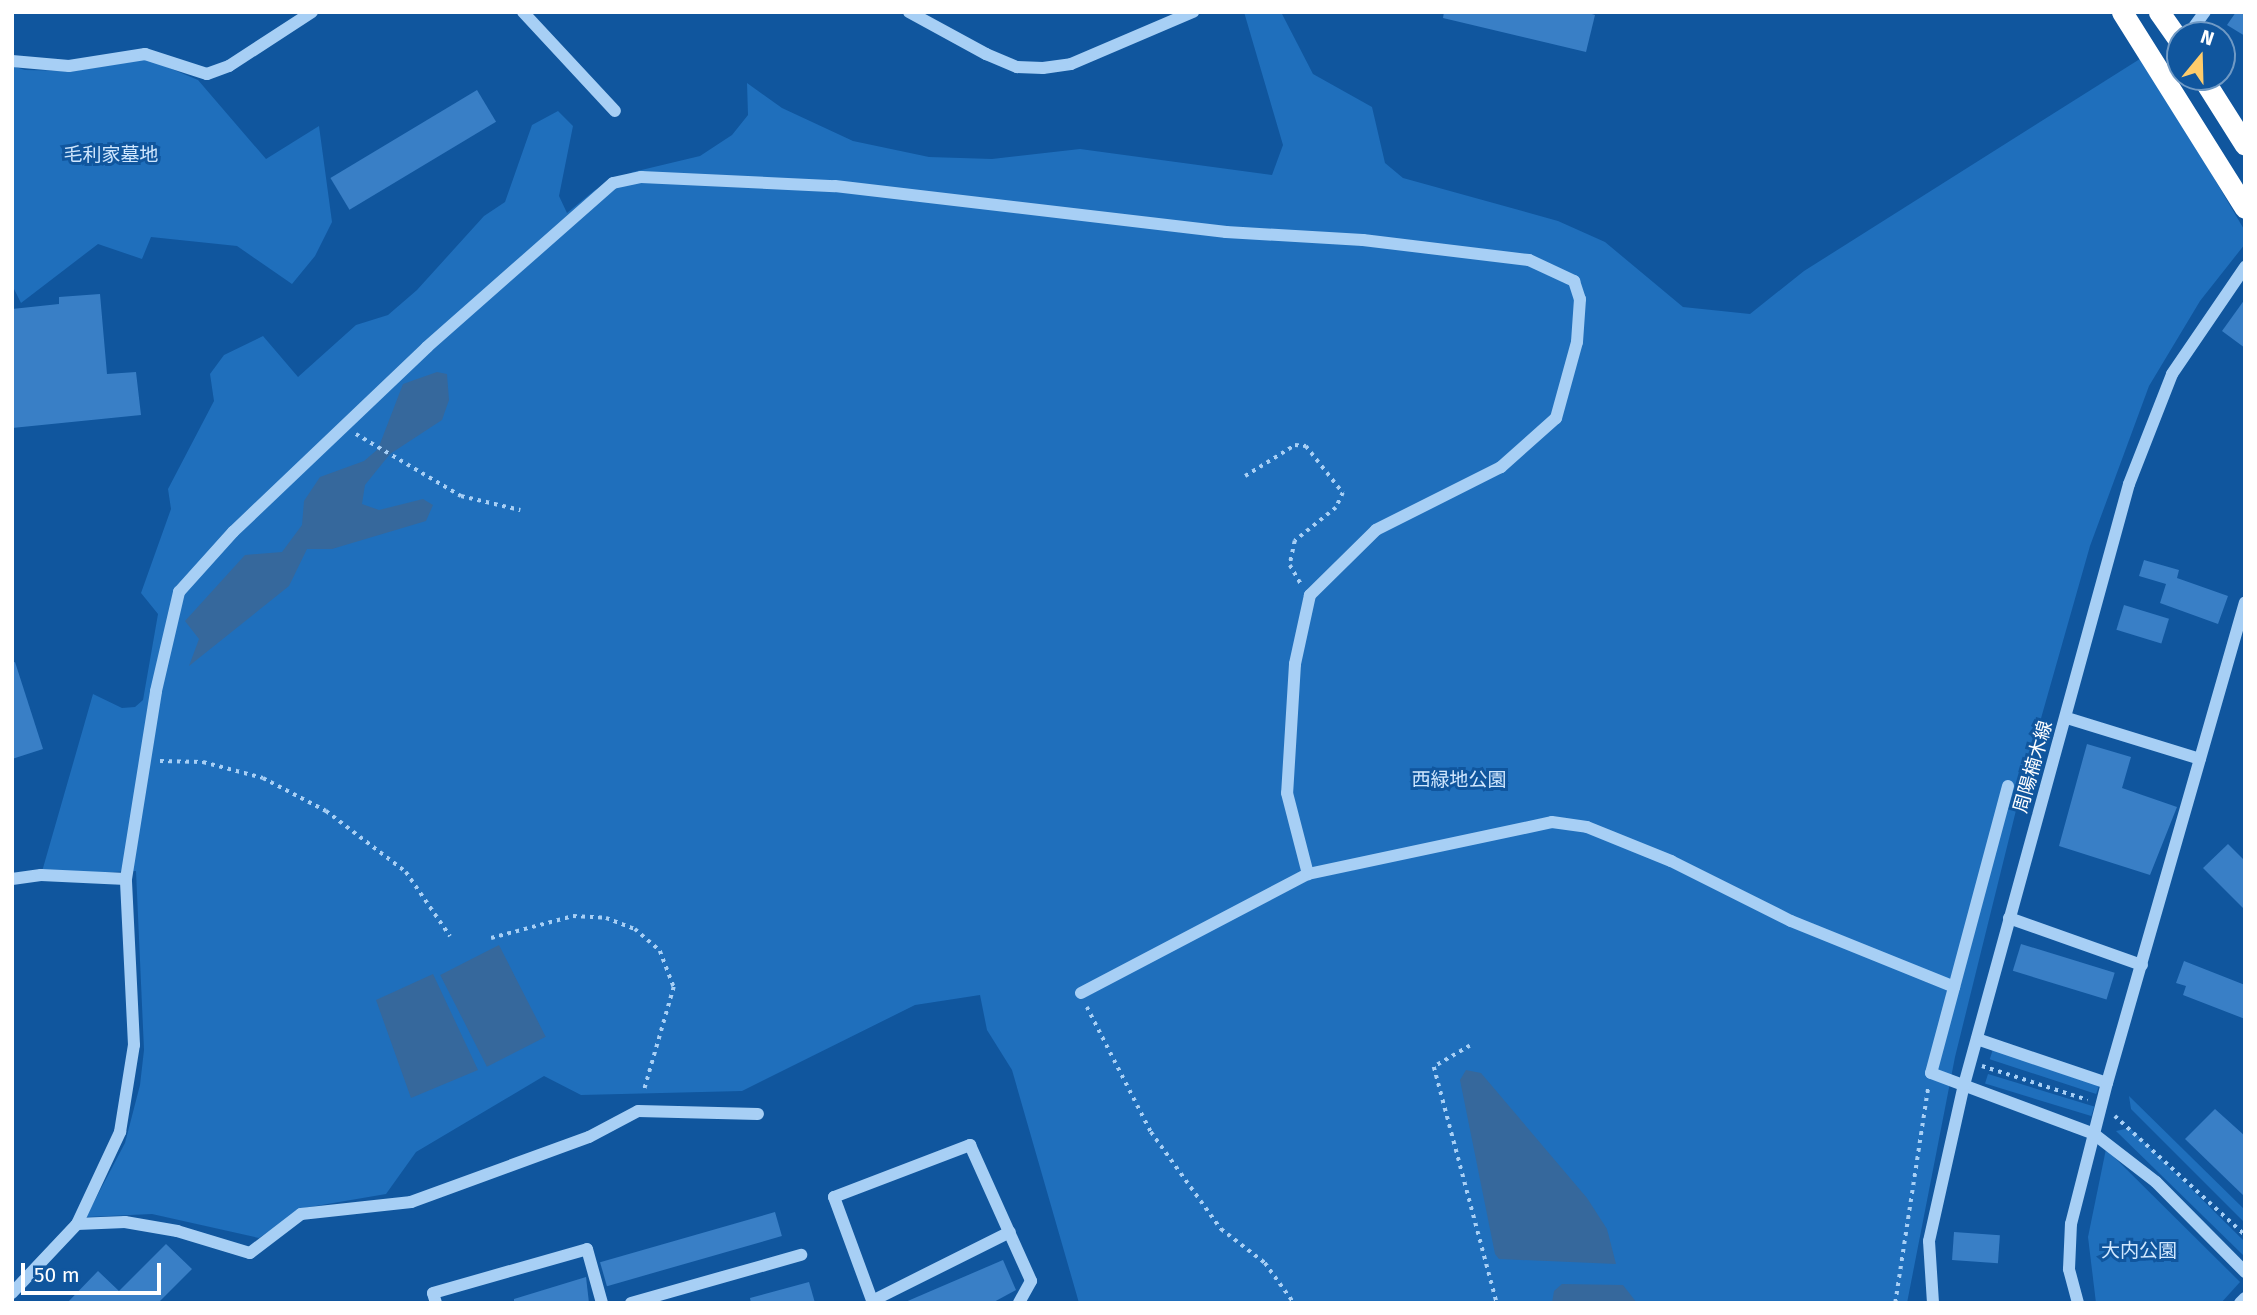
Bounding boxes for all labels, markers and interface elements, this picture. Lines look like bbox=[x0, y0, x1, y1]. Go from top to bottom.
north arrow bbox=[2166, 21, 2236, 91]
text: N bbox=[2198, 25, 2217, 50]
park label: 毛利家墓地 bbox=[64, 144, 158, 166]
street label: 周陽楠木線 bbox=[2009, 718, 2057, 816]
park label: 西緑地公園 bbox=[1412, 769, 1506, 791]
park label: 大内公園 bbox=[2101, 1240, 2177, 1262]
scale bar bbox=[24, 1248, 164, 1292]
text: 50 m bbox=[34, 1262, 80, 1288]

